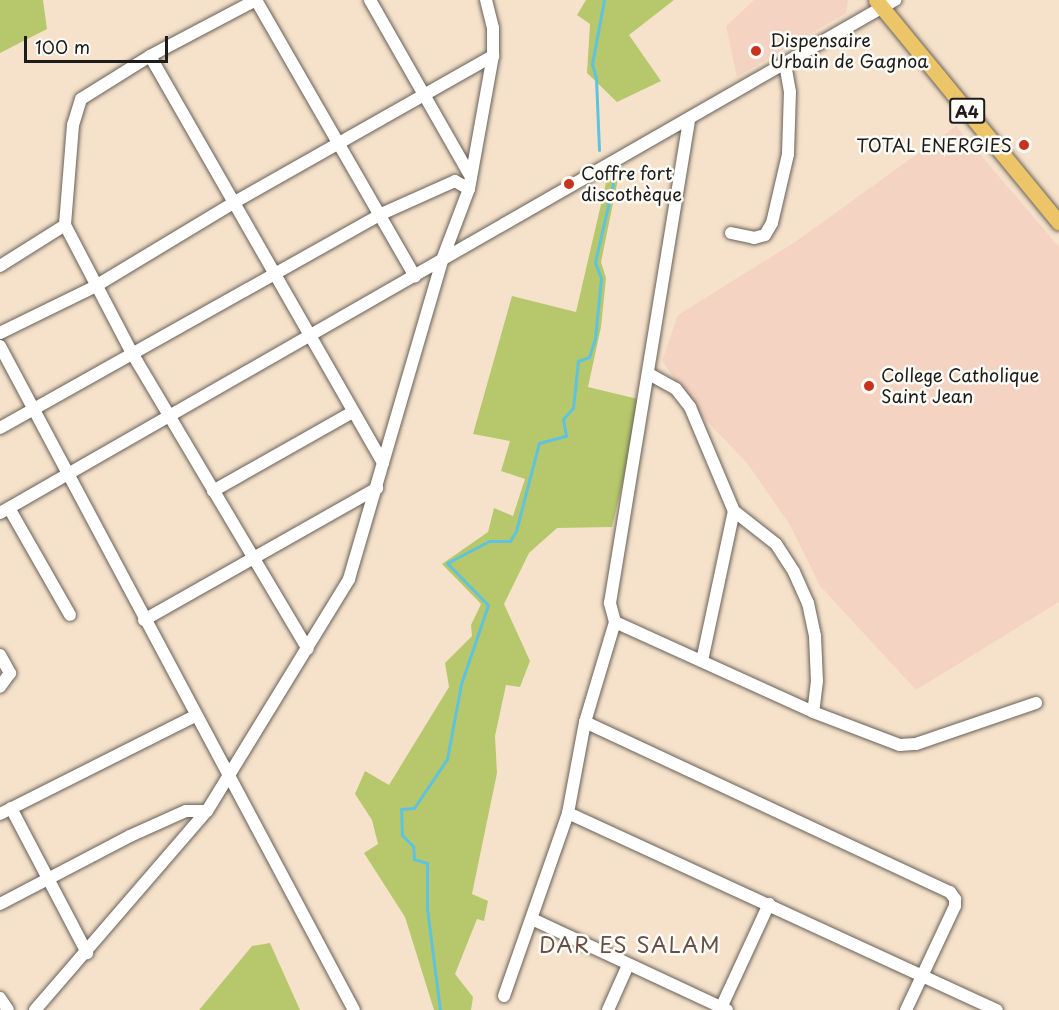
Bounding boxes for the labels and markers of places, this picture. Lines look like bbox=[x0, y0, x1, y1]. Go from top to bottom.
place label: Dispensaire Urbain de Gagnoa bbox=[770, 30, 929, 72]
marker: Dispensaire Urbain de Gagnoa bbox=[747, 42, 765, 60]
place label: TOTAL ENERGIES bbox=[856, 134, 1012, 156]
marker: TOTAL ENERGIES bbox=[1017, 138, 1031, 152]
place label: Coffre fort discothèque bbox=[581, 163, 682, 206]
marker: Coffre fort discothèque bbox=[562, 177, 576, 191]
place label: College Catholique Saint Jean bbox=[881, 365, 1041, 407]
marker: College Catholique Saint Jean bbox=[862, 379, 876, 393]

